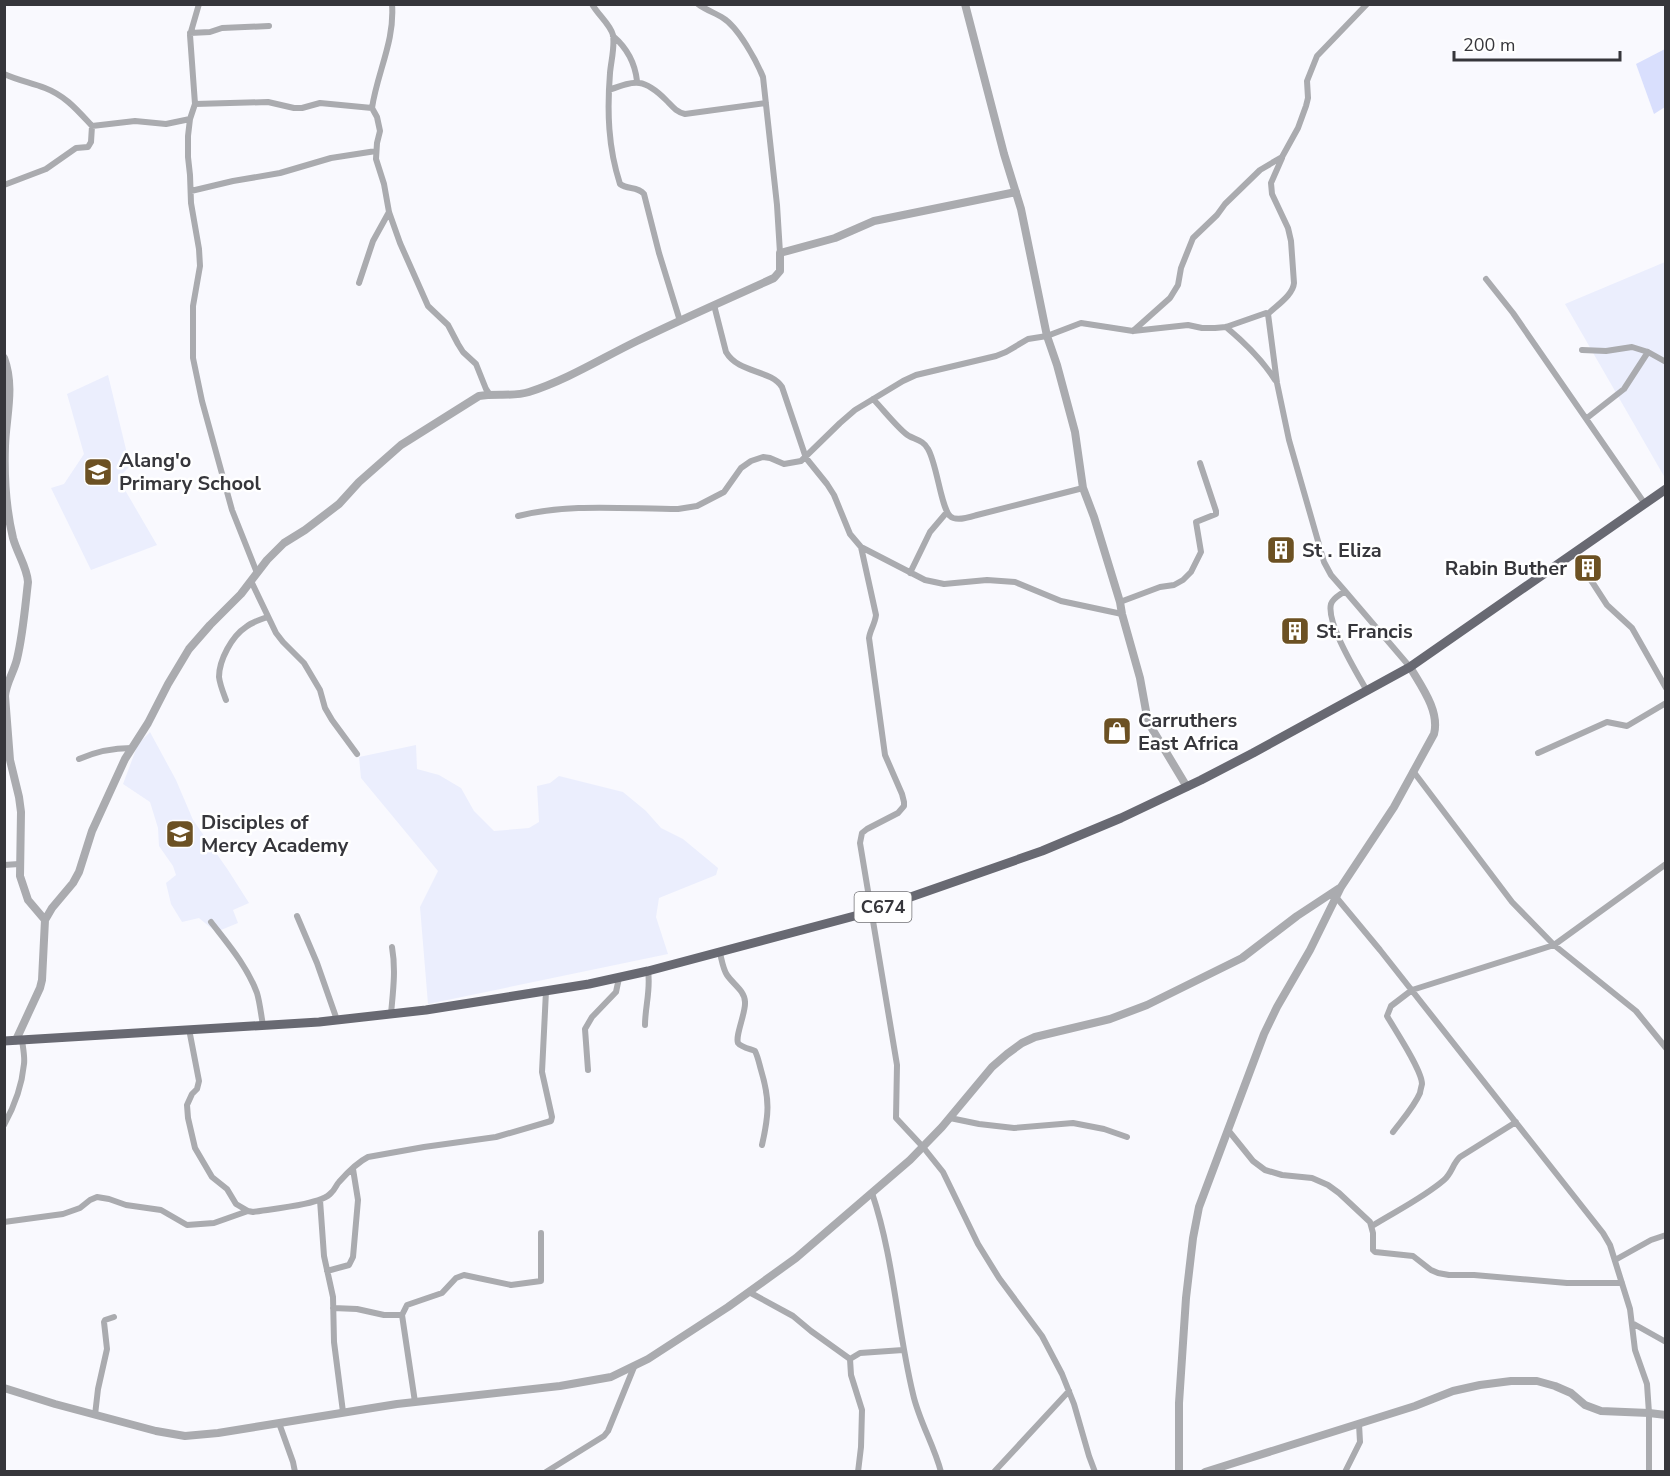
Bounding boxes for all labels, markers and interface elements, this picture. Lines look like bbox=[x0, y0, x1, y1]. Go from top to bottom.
scale bar bbox=[1454, 24, 1620, 62]
text: 200 m bbox=[1463, 33, 1515, 57]
place label: Alang'o Primary School bbox=[119, 447, 261, 497]
school or university icon: Alang'o Primary School bbox=[82, 456, 114, 488]
building icon: St . Eliza bbox=[1265, 534, 1297, 566]
place label: St . Eliza bbox=[1302, 537, 1382, 564]
building icon: Rabin Buther bbox=[1572, 552, 1604, 584]
place label: Rabin Buther bbox=[1445, 555, 1567, 582]
building icon: St. Francis bbox=[1279, 615, 1311, 647]
place label: St. Francis bbox=[1316, 618, 1413, 645]
place label: Carruthers East Africa bbox=[1138, 707, 1239, 757]
shop icon: Carruthers East Africa bbox=[1101, 715, 1133, 747]
place label: Disciples of Mercy Academy bbox=[201, 809, 349, 859]
school or university icon: Disciples of Mercy Academy bbox=[164, 818, 196, 850]
road number: C674 bbox=[854, 892, 912, 922]

